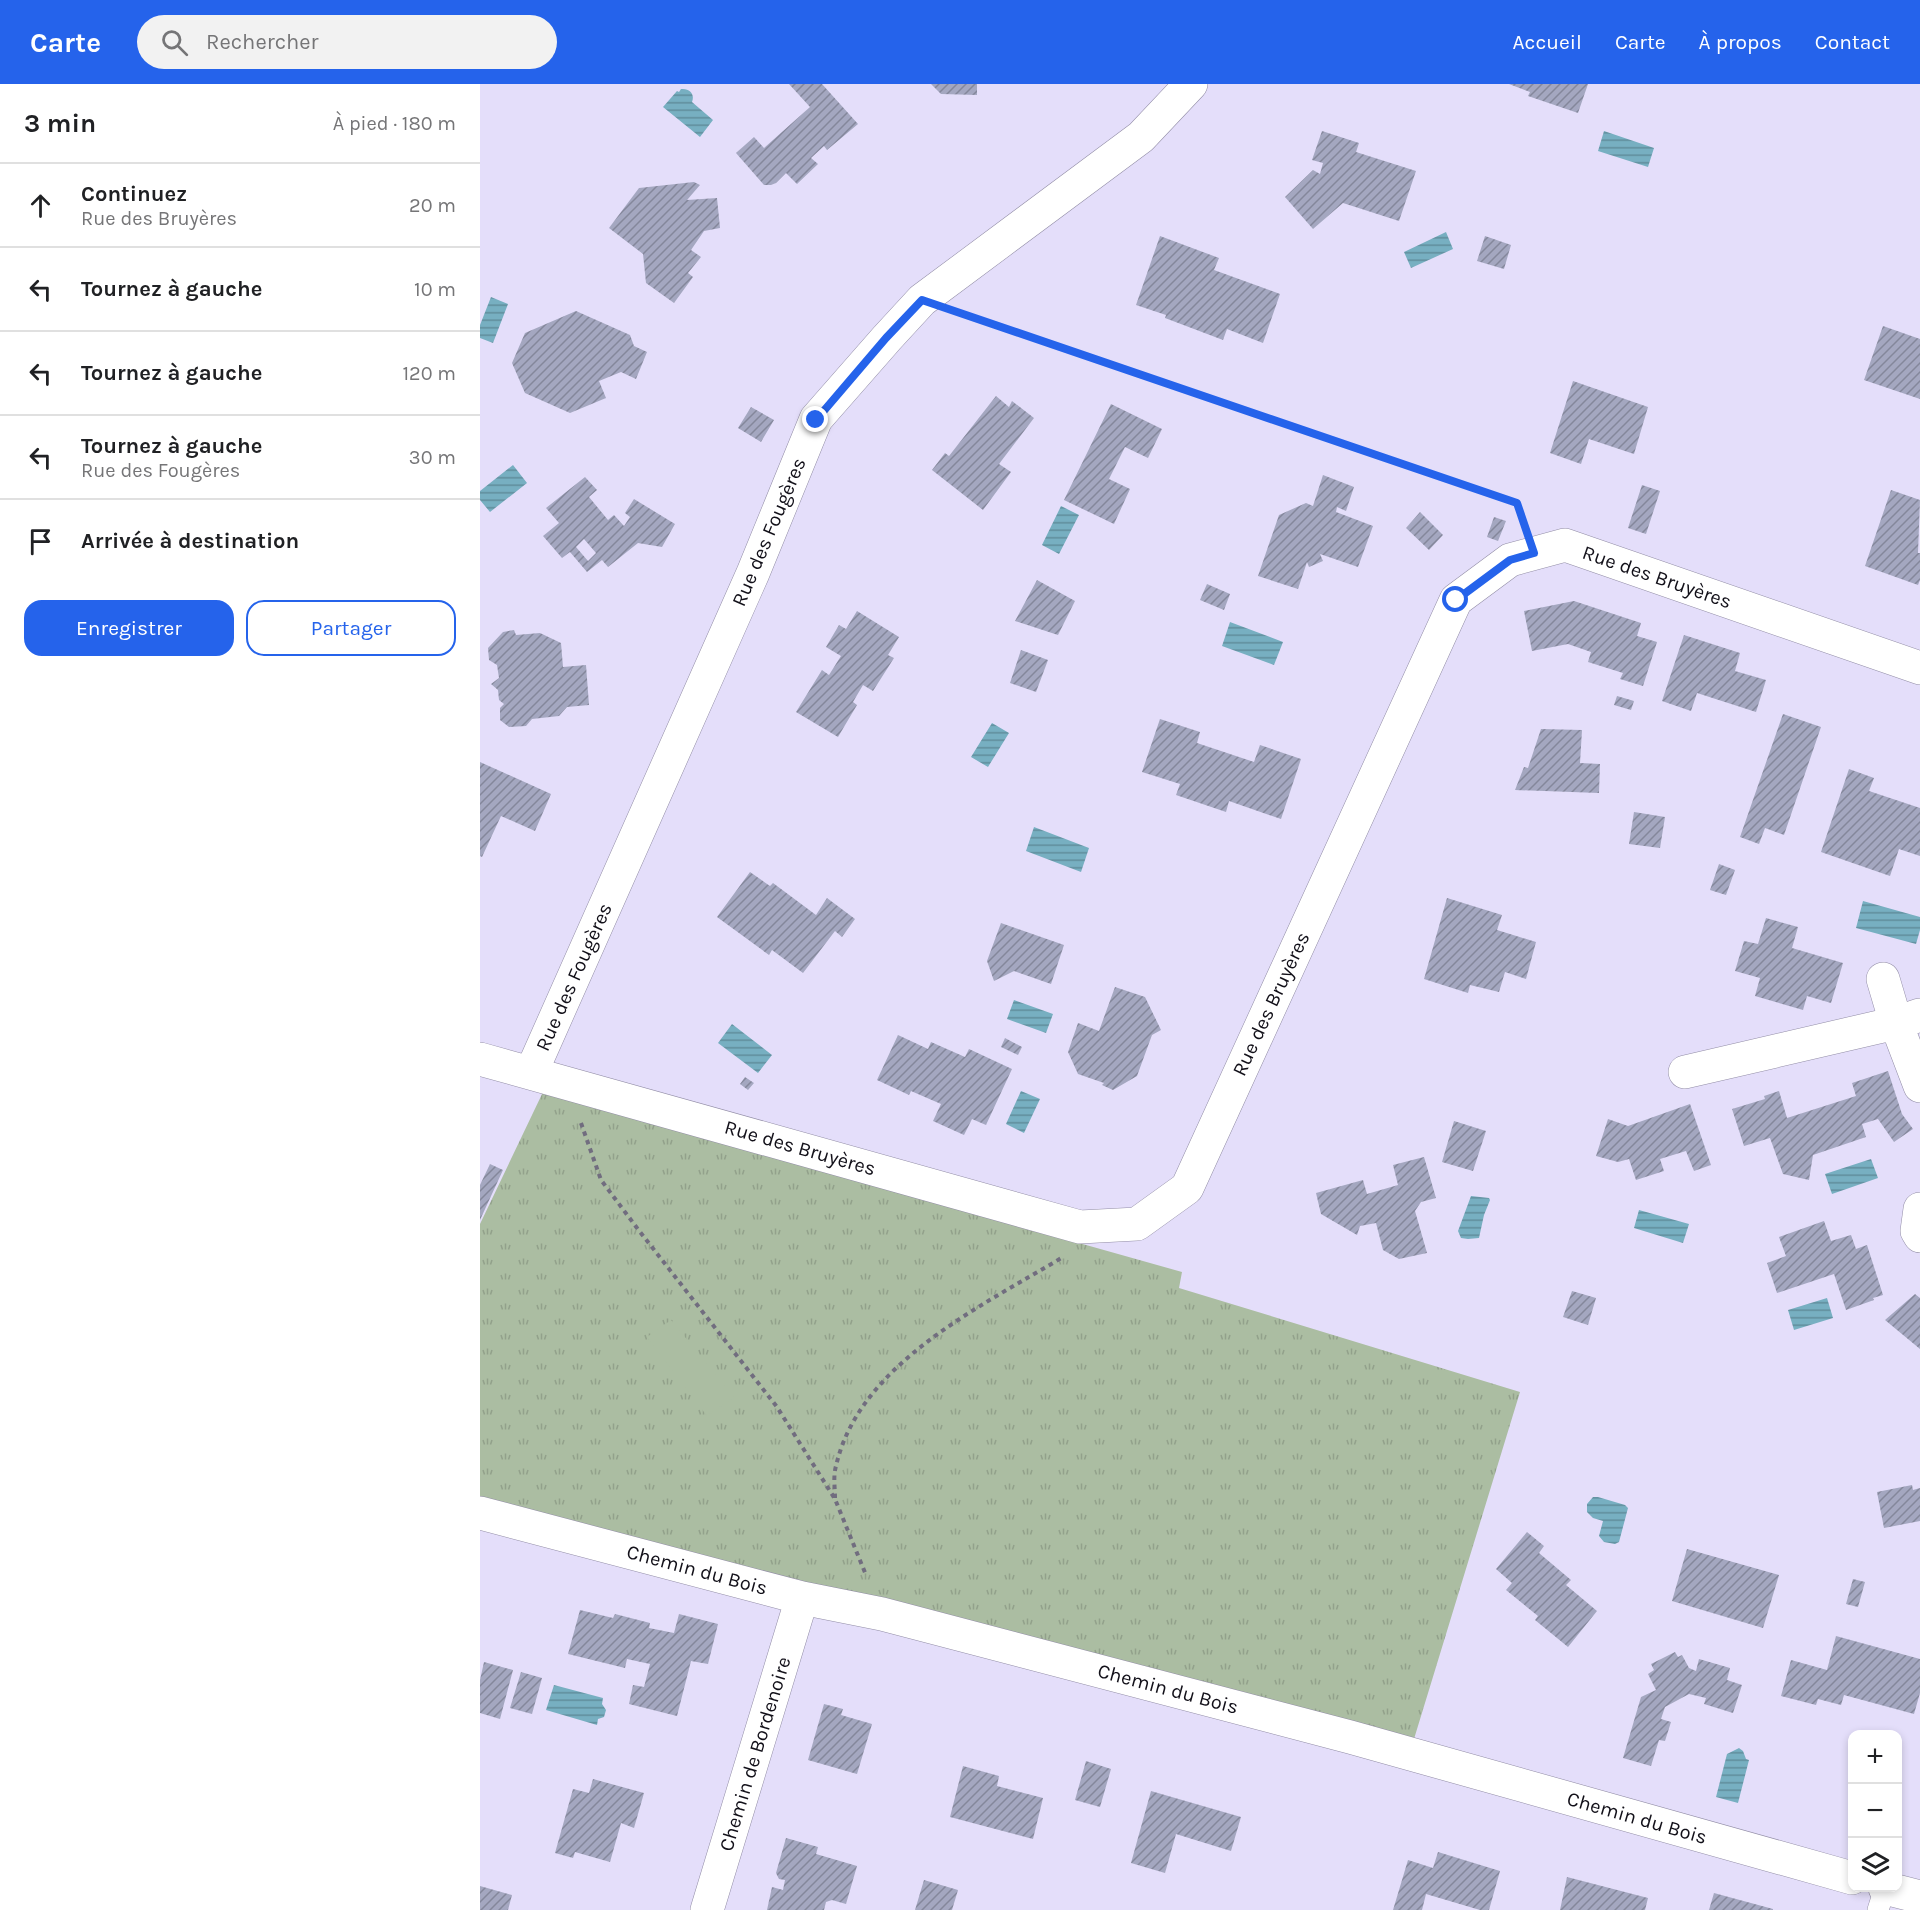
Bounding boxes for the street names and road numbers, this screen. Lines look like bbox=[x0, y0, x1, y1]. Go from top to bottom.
street label: Rue des Fougères bbox=[727, 454, 811, 610]
street label: Rue des Bruyères bbox=[1579, 541, 1735, 613]
street label: Rue des Fougères bbox=[531, 900, 617, 1054]
street label: Rue des Bruyères bbox=[1228, 928, 1314, 1080]
street label: Rue des Bruyères bbox=[722, 1115, 878, 1181]
street label: Chemin du Bois bbox=[624, 1540, 770, 1600]
street label: Chemin de Bordenoire bbox=[714, 1654, 796, 1854]
street label: Chemin du Bois bbox=[1095, 1659, 1241, 1719]
street label: Chemin du Bois bbox=[1564, 1787, 1710, 1849]

